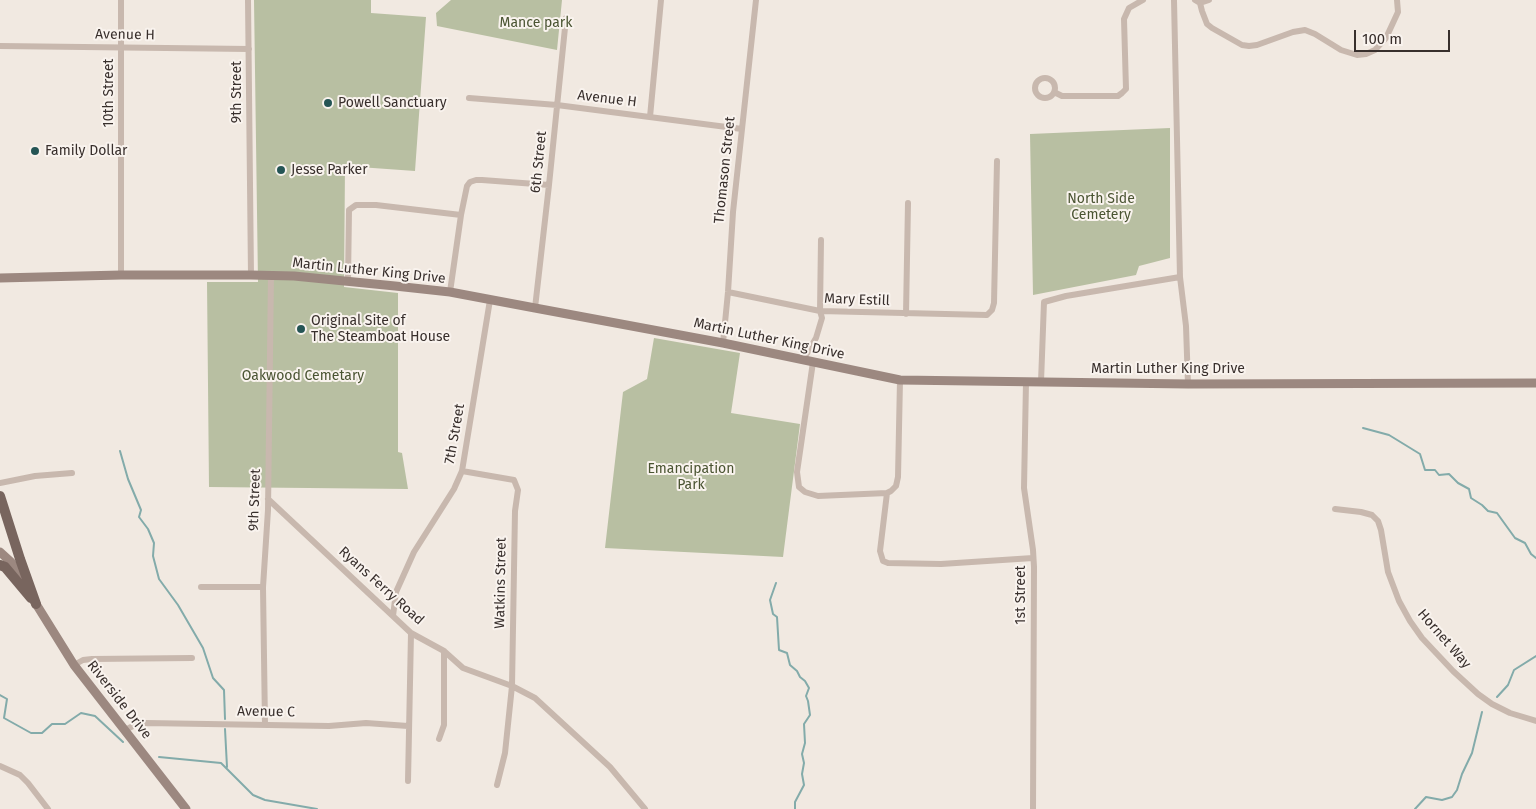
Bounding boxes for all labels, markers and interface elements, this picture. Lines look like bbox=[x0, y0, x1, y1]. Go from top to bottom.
park label: Mance park bbox=[500, 15, 572, 31]
scale bar bbox=[1356, 20, 1452, 52]
street label: Avenue H bbox=[95, 26, 155, 44]
text: 100 m bbox=[1362, 30, 1402, 48]
street label: 10th Street bbox=[101, 59, 117, 127]
street label: 9th Street bbox=[229, 61, 245, 123]
street label: Avenue H bbox=[576, 87, 638, 111]
place label: Powell Sanctuary bbox=[338, 95, 447, 111]
marker: Powell Sanctuary bbox=[322, 97, 334, 109]
street label: Thomason Street bbox=[711, 116, 739, 224]
street label: 6th Street bbox=[527, 130, 551, 194]
place label: Family Dollar bbox=[45, 143, 128, 159]
marker: Family Dollar bbox=[29, 145, 41, 157]
place label: Jesse Parker bbox=[291, 162, 368, 178]
marker: Jesse Parker bbox=[275, 164, 287, 176]
park label: North Side Cemetery bbox=[1067, 191, 1135, 223]
street label: Martin Luther King Drive bbox=[292, 255, 446, 287]
street label: Mary Estill bbox=[824, 290, 890, 310]
place label: Original Site of The Steamboat House bbox=[311, 313, 450, 346]
street label: Martin Luther King Drive bbox=[692, 315, 846, 363]
marker: Original Site of The Steamboat House bbox=[295, 323, 307, 335]
street label: Martin Luther King Drive bbox=[1091, 361, 1245, 377]
park label: Oakwood Cemetary bbox=[242, 368, 364, 384]
street label: 7th Street bbox=[441, 402, 469, 466]
park label: Emancipation Park bbox=[648, 461, 734, 494]
street label: 9th Street bbox=[246, 469, 264, 531]
street label: Watkins Street bbox=[492, 537, 510, 629]
street label: Ryans Ferry Road bbox=[335, 543, 427, 629]
street label: 1st Street bbox=[1013, 565, 1029, 625]
street label: Hornet Way bbox=[1414, 606, 1474, 672]
street label: Riverside Drive bbox=[83, 657, 155, 743]
street label: Avenue C bbox=[237, 703, 295, 721]

